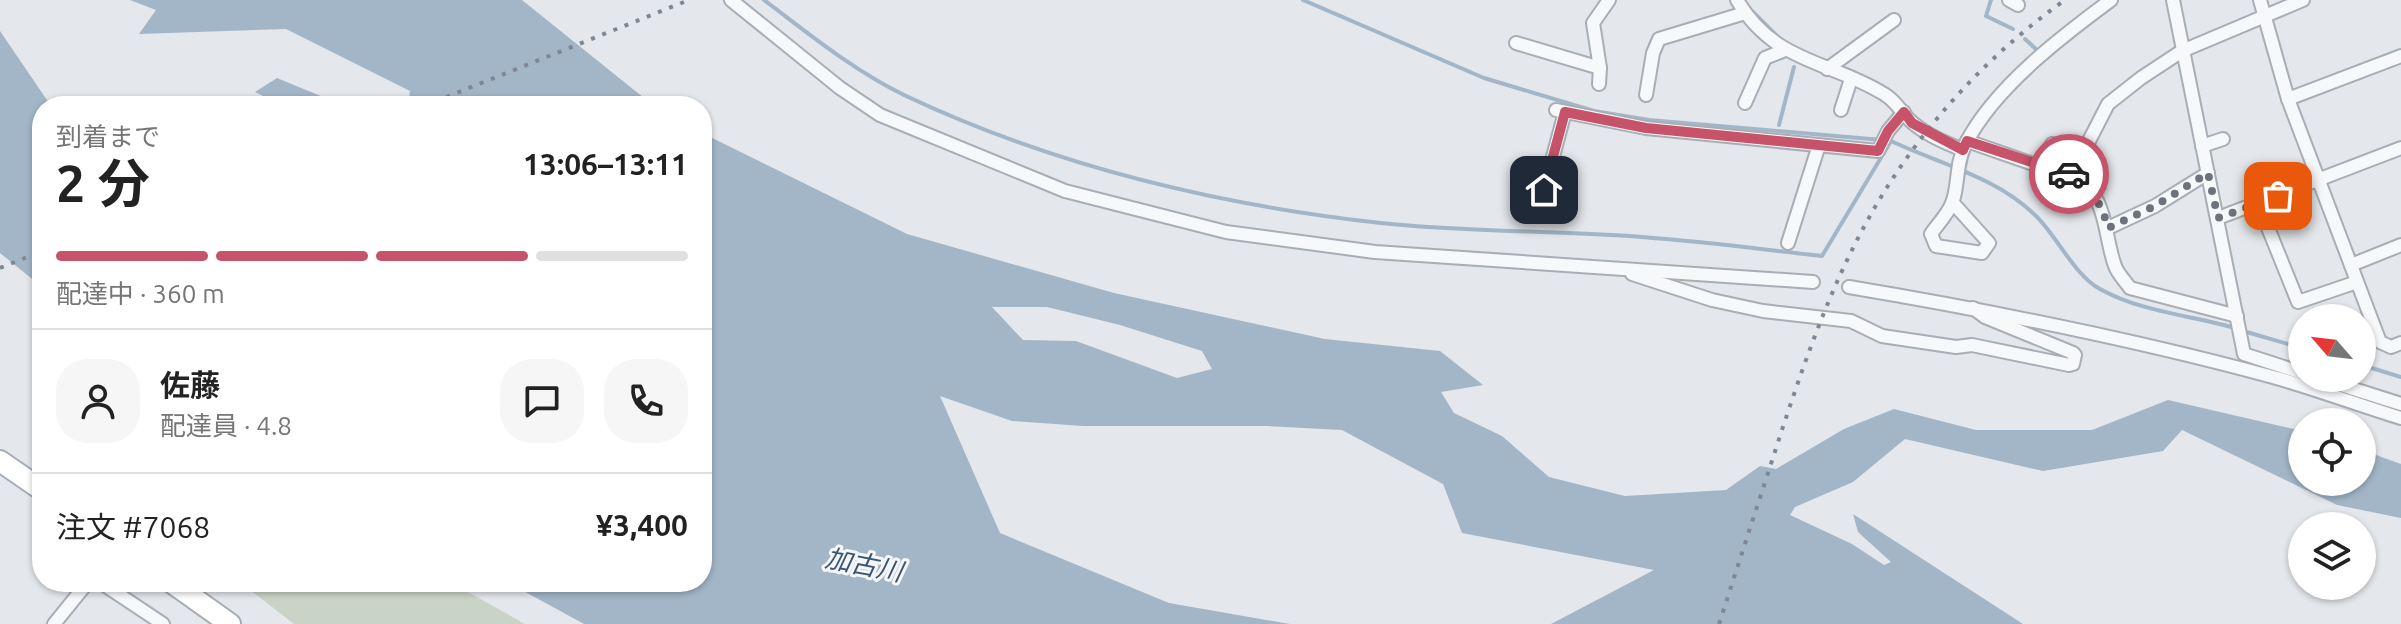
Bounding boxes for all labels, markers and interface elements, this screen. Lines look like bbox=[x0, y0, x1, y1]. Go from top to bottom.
text: 到着まで bbox=[56, 122, 160, 151]
courier bbox=[2029, 134, 2109, 214]
text: 13:06–13:11 bbox=[523, 147, 688, 181]
icon: car bbox=[2047, 152, 2091, 196]
text: 2 分 bbox=[56, 154, 150, 212]
pin bbox=[1510, 156, 1578, 224]
pin bbox=[2244, 162, 2312, 230]
icon: home bbox=[1522, 168, 1566, 212]
icon: bag bbox=[2256, 174, 2300, 218]
text: 配達中 · 360 m bbox=[56, 279, 225, 308]
north arrow bbox=[2288, 304, 2376, 392]
map controls bbox=[2288, 304, 2376, 600]
button: person bbox=[56, 359, 140, 443]
button: chat bbox=[500, 359, 584, 443]
button: phone bbox=[604, 359, 688, 443]
text: 佐藤 bbox=[160, 368, 220, 402]
button: locate bbox=[2288, 408, 2376, 496]
text: 配達員 · 4.8 bbox=[160, 411, 292, 440]
text: ¥3,400 bbox=[596, 508, 688, 542]
text: 注文 #7068 bbox=[56, 510, 210, 544]
button: layers bbox=[2288, 512, 2376, 600]
water label: 加古川 bbox=[823, 543, 908, 587]

